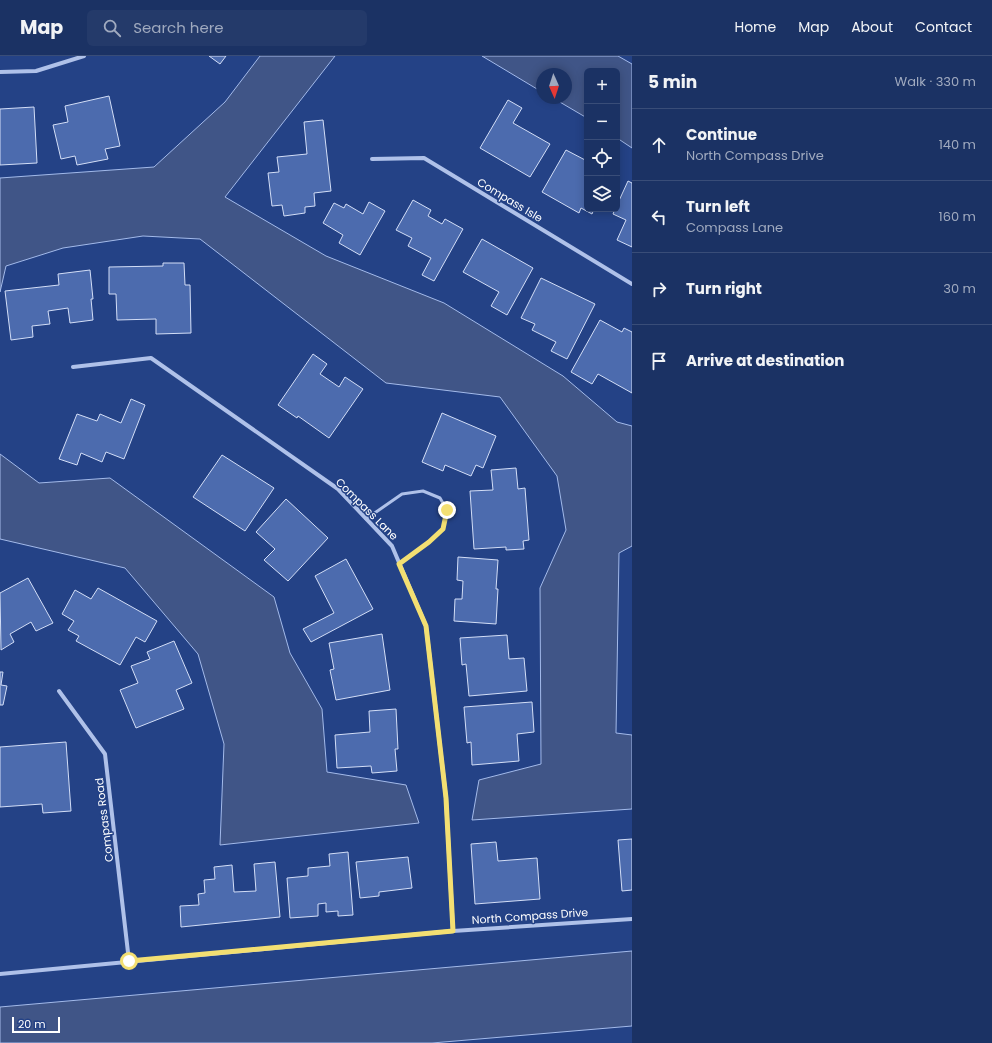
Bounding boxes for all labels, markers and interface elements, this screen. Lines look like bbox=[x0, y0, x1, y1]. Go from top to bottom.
search box bbox=[87, 10, 367, 46]
text: Map bbox=[20, 14, 63, 41]
icon: search bbox=[101, 17, 123, 39]
text: Search here bbox=[133, 17, 224, 38]
text: Home bbox=[734, 17, 776, 37]
text: Map bbox=[798, 17, 829, 37]
text: About bbox=[851, 17, 893, 37]
text: Contact bbox=[915, 17, 972, 37]
north arrow bbox=[536, 68, 572, 104]
map controls bbox=[584, 68, 620, 212]
button: + bbox=[584, 68, 620, 104]
text: 5 min bbox=[648, 70, 697, 94]
text: Walk · 330 m bbox=[895, 72, 976, 91]
button: − bbox=[584, 104, 620, 140]
text: Continue bbox=[686, 124, 757, 145]
icon: ahead bbox=[648, 134, 670, 156]
text: 140 m bbox=[939, 135, 976, 154]
button: locate bbox=[584, 140, 620, 176]
text: North Compass Drive bbox=[686, 146, 824, 165]
street label: Compass Isle bbox=[474, 174, 546, 226]
button: layers bbox=[584, 176, 620, 212]
text: Turn left bbox=[686, 196, 750, 217]
icon: left bbox=[648, 206, 670, 228]
text: 160 m bbox=[939, 207, 976, 226]
text: Compass Lane bbox=[686, 218, 783, 237]
icon: right bbox=[648, 278, 670, 300]
text: Turn right bbox=[686, 278, 762, 299]
text: 30 m bbox=[943, 279, 976, 298]
icon: arrive bbox=[648, 350, 670, 372]
text: Arrive at destination bbox=[686, 350, 844, 371]
street label: Compass Lane bbox=[332, 474, 402, 544]
route end bbox=[438, 501, 456, 519]
street label: Compass Road bbox=[91, 777, 117, 863]
street label: North Compass Drive bbox=[471, 904, 589, 928]
route start bbox=[120, 952, 138, 970]
scale bar bbox=[12, 1015, 60, 1034]
text: 20 m bbox=[18, 1016, 46, 1032]

